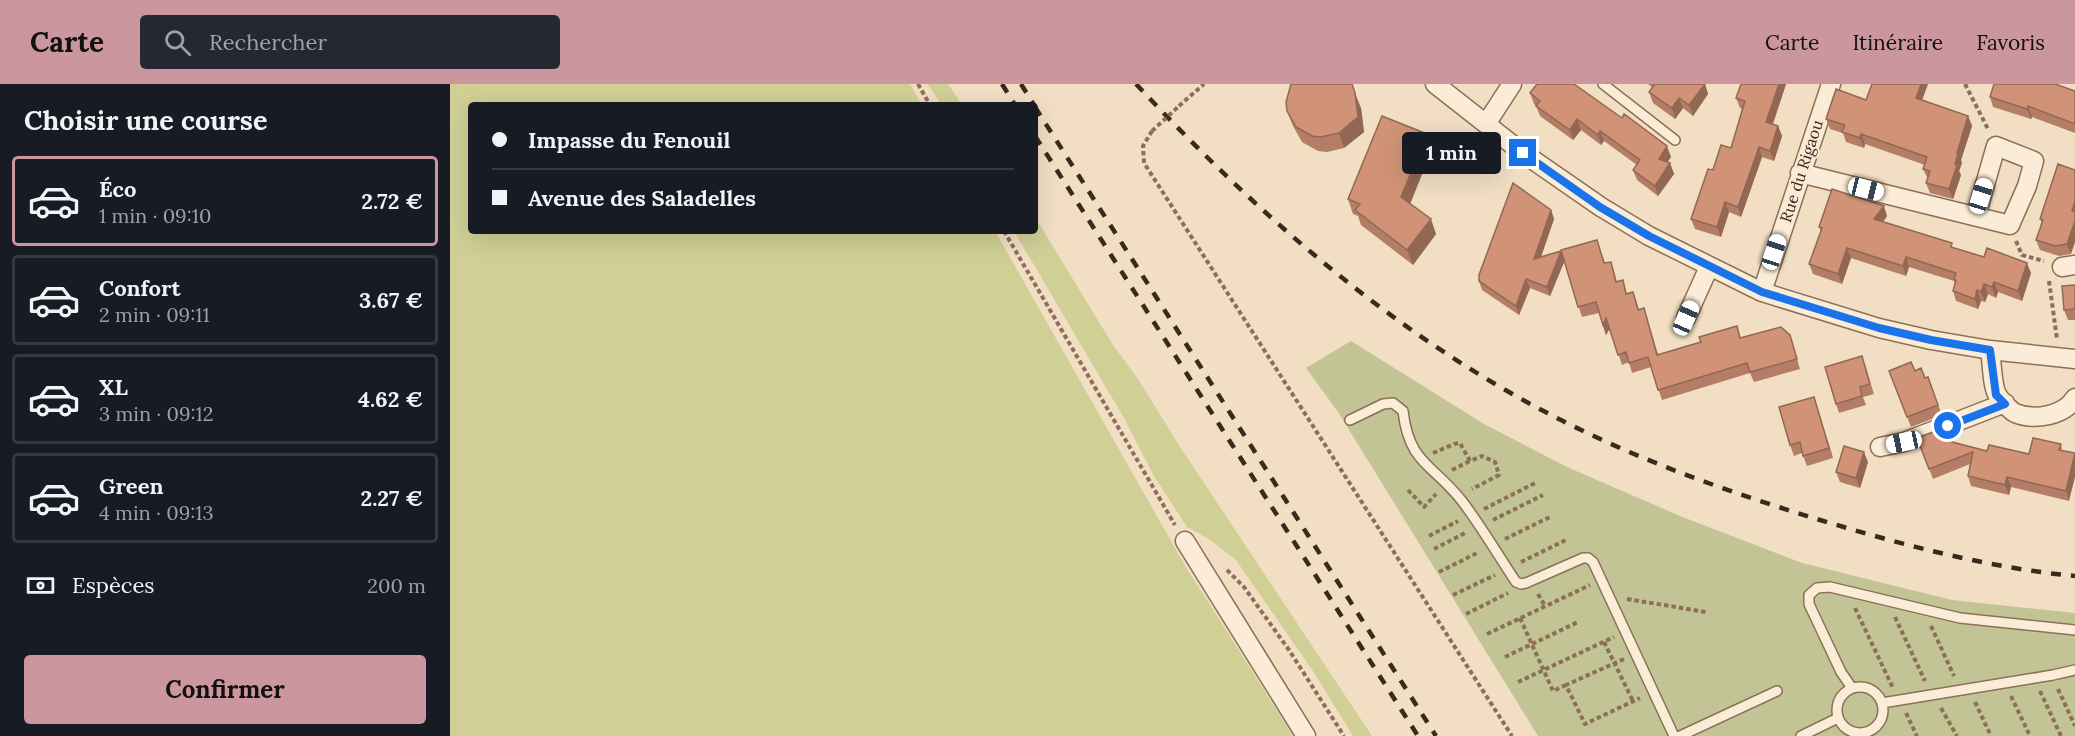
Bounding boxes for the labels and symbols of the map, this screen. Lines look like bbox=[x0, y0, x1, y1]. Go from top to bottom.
street label: Rue du Rigaou bbox=[1775, 117, 1827, 225]
callout: 1 min bbox=[1403, 132, 1502, 174]
route end bbox=[1509, 139, 1536, 166]
car bbox=[1846, 176, 1886, 202]
car bbox=[1967, 176, 1995, 216]
car bbox=[1760, 232, 1788, 272]
car bbox=[1670, 298, 1702, 338]
route start bbox=[1934, 412, 1961, 439]
car bbox=[1885, 429, 1923, 455]

